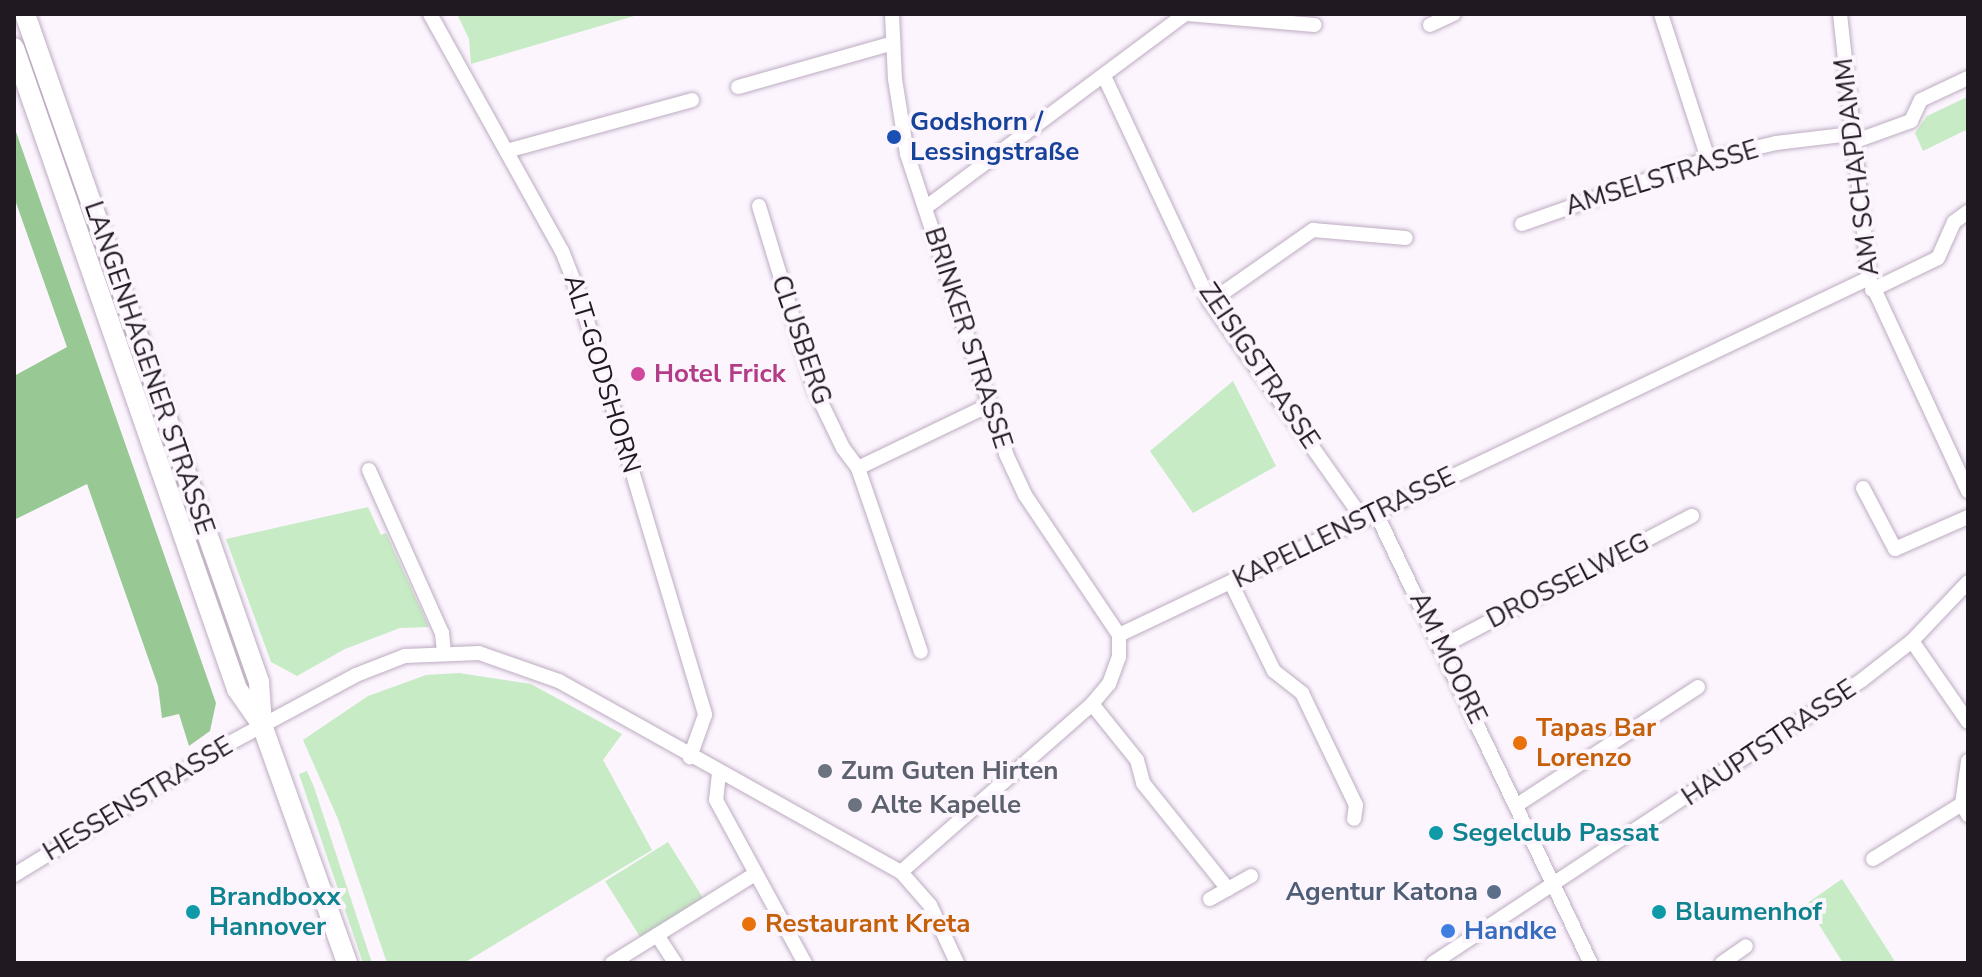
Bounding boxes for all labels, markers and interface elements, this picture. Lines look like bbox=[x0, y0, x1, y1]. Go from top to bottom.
street label: AM SCHAPDAMM bbox=[1828, 56, 1886, 278]
place label: Godshorn / Lessingstraße bbox=[910, 106, 1079, 168]
marker: Godshorn / Lessingstraße bbox=[885, 128, 903, 146]
street label: AMSELSTRASSE bbox=[1562, 134, 1762, 222]
street label: LANGENHAGENER STRASSE bbox=[77, 197, 221, 539]
street label: BRINKER STRASSE bbox=[918, 224, 1018, 452]
street label: ALT-GODSHORN bbox=[557, 271, 647, 477]
street label: CLUSBERG bbox=[764, 271, 838, 409]
street label: ZEISIGSTRASSE bbox=[1192, 277, 1326, 455]
place label: Hotel Frick bbox=[654, 358, 786, 390]
marker: Hotel Frick bbox=[629, 365, 647, 383]
street label: KAPELLENSTRASSE bbox=[1228, 461, 1460, 595]
street label: DROSSELWEG bbox=[1482, 527, 1654, 635]
street label: AM MOORE bbox=[1403, 587, 1493, 729]
street label: HAUPTSTRASSE bbox=[1676, 673, 1862, 813]
place label: Tapas Bar Lorenzo bbox=[1536, 712, 1656, 774]
street label: HESSENSTRASSE bbox=[38, 730, 238, 868]
marker: Tapas Bar Lorenzo bbox=[1511, 734, 1529, 752]
place label: Zum Guten Hirten bbox=[841, 755, 1059, 787]
marker: Zum Guten Hirten bbox=[816, 762, 834, 780]
place label: Alte Kapelle bbox=[871, 789, 1021, 821]
marker: Alte Kapelle bbox=[846, 796, 864, 814]
place label: Segelclub Passat bbox=[1452, 817, 1659, 849]
marker: Segelclub Passat bbox=[1427, 824, 1445, 842]
place label: Agentur Katona bbox=[1286, 876, 1478, 908]
place label: Brandboxx Hannover bbox=[209, 881, 341, 942]
marker: Agentur Katona bbox=[1485, 883, 1503, 901]
place label: Blaumenhof bbox=[1675, 896, 1822, 928]
marker: Brandboxx Hannover bbox=[184, 903, 202, 921]
marker: Blaumenhof bbox=[1650, 903, 1668, 921]
place label: Restaurant Kreta bbox=[765, 908, 970, 940]
marker: Restaurant Kreta bbox=[740, 915, 758, 933]
place label: Handke bbox=[1464, 915, 1557, 947]
marker: Handke bbox=[1439, 922, 1457, 940]

